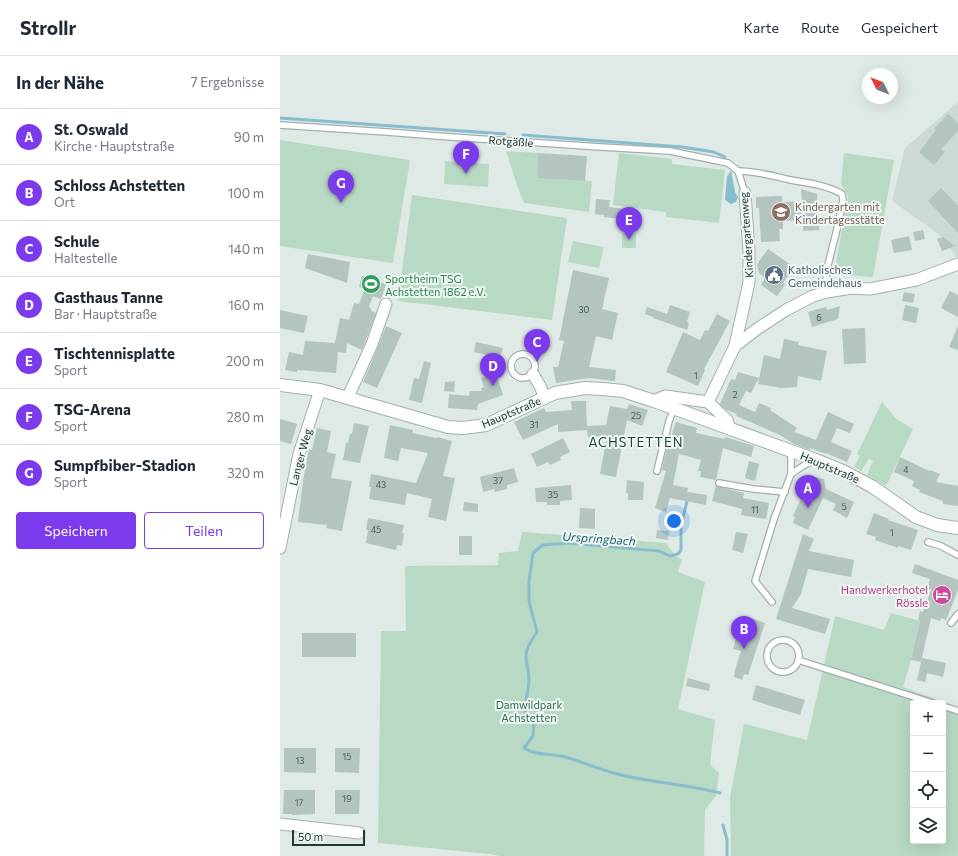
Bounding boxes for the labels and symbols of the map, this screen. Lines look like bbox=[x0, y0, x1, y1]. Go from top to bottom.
north arrow bbox=[862, 68, 898, 104]
street label: Rotgäßle bbox=[488, 133, 534, 149]
pin: F bbox=[453, 141, 479, 174]
pin: G bbox=[328, 170, 354, 203]
street label: Kindergartenweg bbox=[737, 192, 755, 278]
place label: Kindergarten mit Kindertagesstätte bbox=[795, 200, 885, 226]
school or university icon: Kindergarten mit Kindertagesstätte bbox=[770, 201, 792, 223]
pin: E bbox=[616, 207, 642, 240]
place label: Katholisches Gemeindehaus bbox=[788, 263, 862, 289]
public building icon: Katholisches Gemeindehaus bbox=[763, 264, 785, 286]
place label: Sportheim TSG Achstetten 1862 e.V. bbox=[385, 272, 486, 298]
sports icon: Sportheim TSG Achstetten 1862 e.V. bbox=[360, 273, 382, 295]
house number: 30 bbox=[578, 304, 590, 315]
house number: 6 bbox=[816, 312, 822, 323]
pin: C bbox=[524, 329, 550, 362]
pin: D bbox=[480, 353, 506, 386]
house number: 1 bbox=[694, 370, 698, 381]
house number: 2 bbox=[733, 389, 738, 400]
street label: Hauptstraße bbox=[479, 394, 543, 430]
house number: 25 bbox=[631, 410, 641, 421]
house number: 31 bbox=[530, 419, 538, 430]
street label: Langer Weg bbox=[286, 427, 314, 487]
district label: ACHSTETTEN bbox=[589, 434, 683, 450]
street label: Hauptstraße bbox=[798, 449, 862, 485]
house number: 4 bbox=[903, 464, 909, 475]
house number: 37 bbox=[493, 475, 503, 486]
pin: A bbox=[795, 475, 821, 508]
house number: 43 bbox=[376, 479, 386, 490]
house number: 35 bbox=[548, 489, 558, 500]
house number: 5 bbox=[841, 501, 847, 512]
house number: 11 bbox=[751, 504, 759, 515]
your location bbox=[664, 511, 684, 531]
house number: 45 bbox=[371, 524, 381, 535]
house number: 1 bbox=[890, 527, 894, 538]
water label: Urspringbach bbox=[562, 528, 636, 548]
place label: Handwerkerhotel Rössle bbox=[841, 583, 928, 609]
hotel icon: Handwerkerhotel Rössle bbox=[931, 584, 953, 606]
pin: B bbox=[731, 616, 757, 649]
park label: Damwildpark Achstetten bbox=[496, 698, 562, 724]
house number: 15 bbox=[342, 751, 352, 762]
house number: 13 bbox=[296, 755, 304, 766]
house number: 19 bbox=[342, 793, 352, 804]
house number: 17 bbox=[295, 797, 304, 808]
scale bar bbox=[292, 828, 365, 847]

